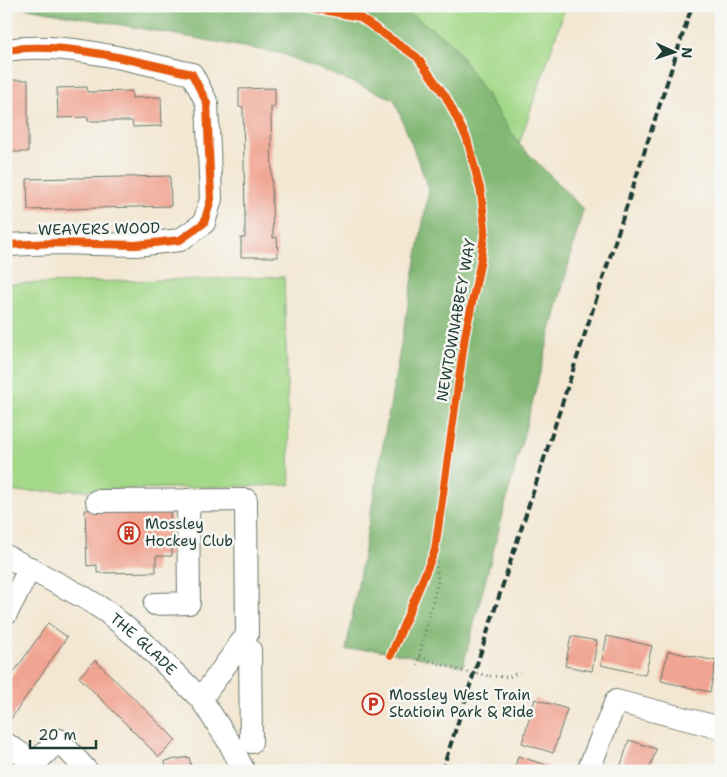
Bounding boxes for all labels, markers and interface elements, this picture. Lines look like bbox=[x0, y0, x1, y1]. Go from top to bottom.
north arrow bbox=[650, 28, 700, 78]
text: N bbox=[678, 47, 696, 59]
street label: WEAVERS WOOD bbox=[38, 218, 160, 240]
street label: NEWTOWNABBEY WAY bbox=[432, 237, 480, 403]
place label: Mossley Hockey Club bbox=[145, 514, 233, 551]
building icon: Mossley Hockey Club bbox=[117, 521, 141, 545]
street label: THE GLADE bbox=[106, 609, 181, 680]
place label: Mossley West Train Statioin Park & Ride bbox=[389, 685, 534, 722]
parking icon: Mossley West Train Statioin Park & Ride bbox=[361, 692, 385, 716]
scale bar bbox=[30, 717, 96, 749]
text: 20 m bbox=[38, 725, 77, 745]

